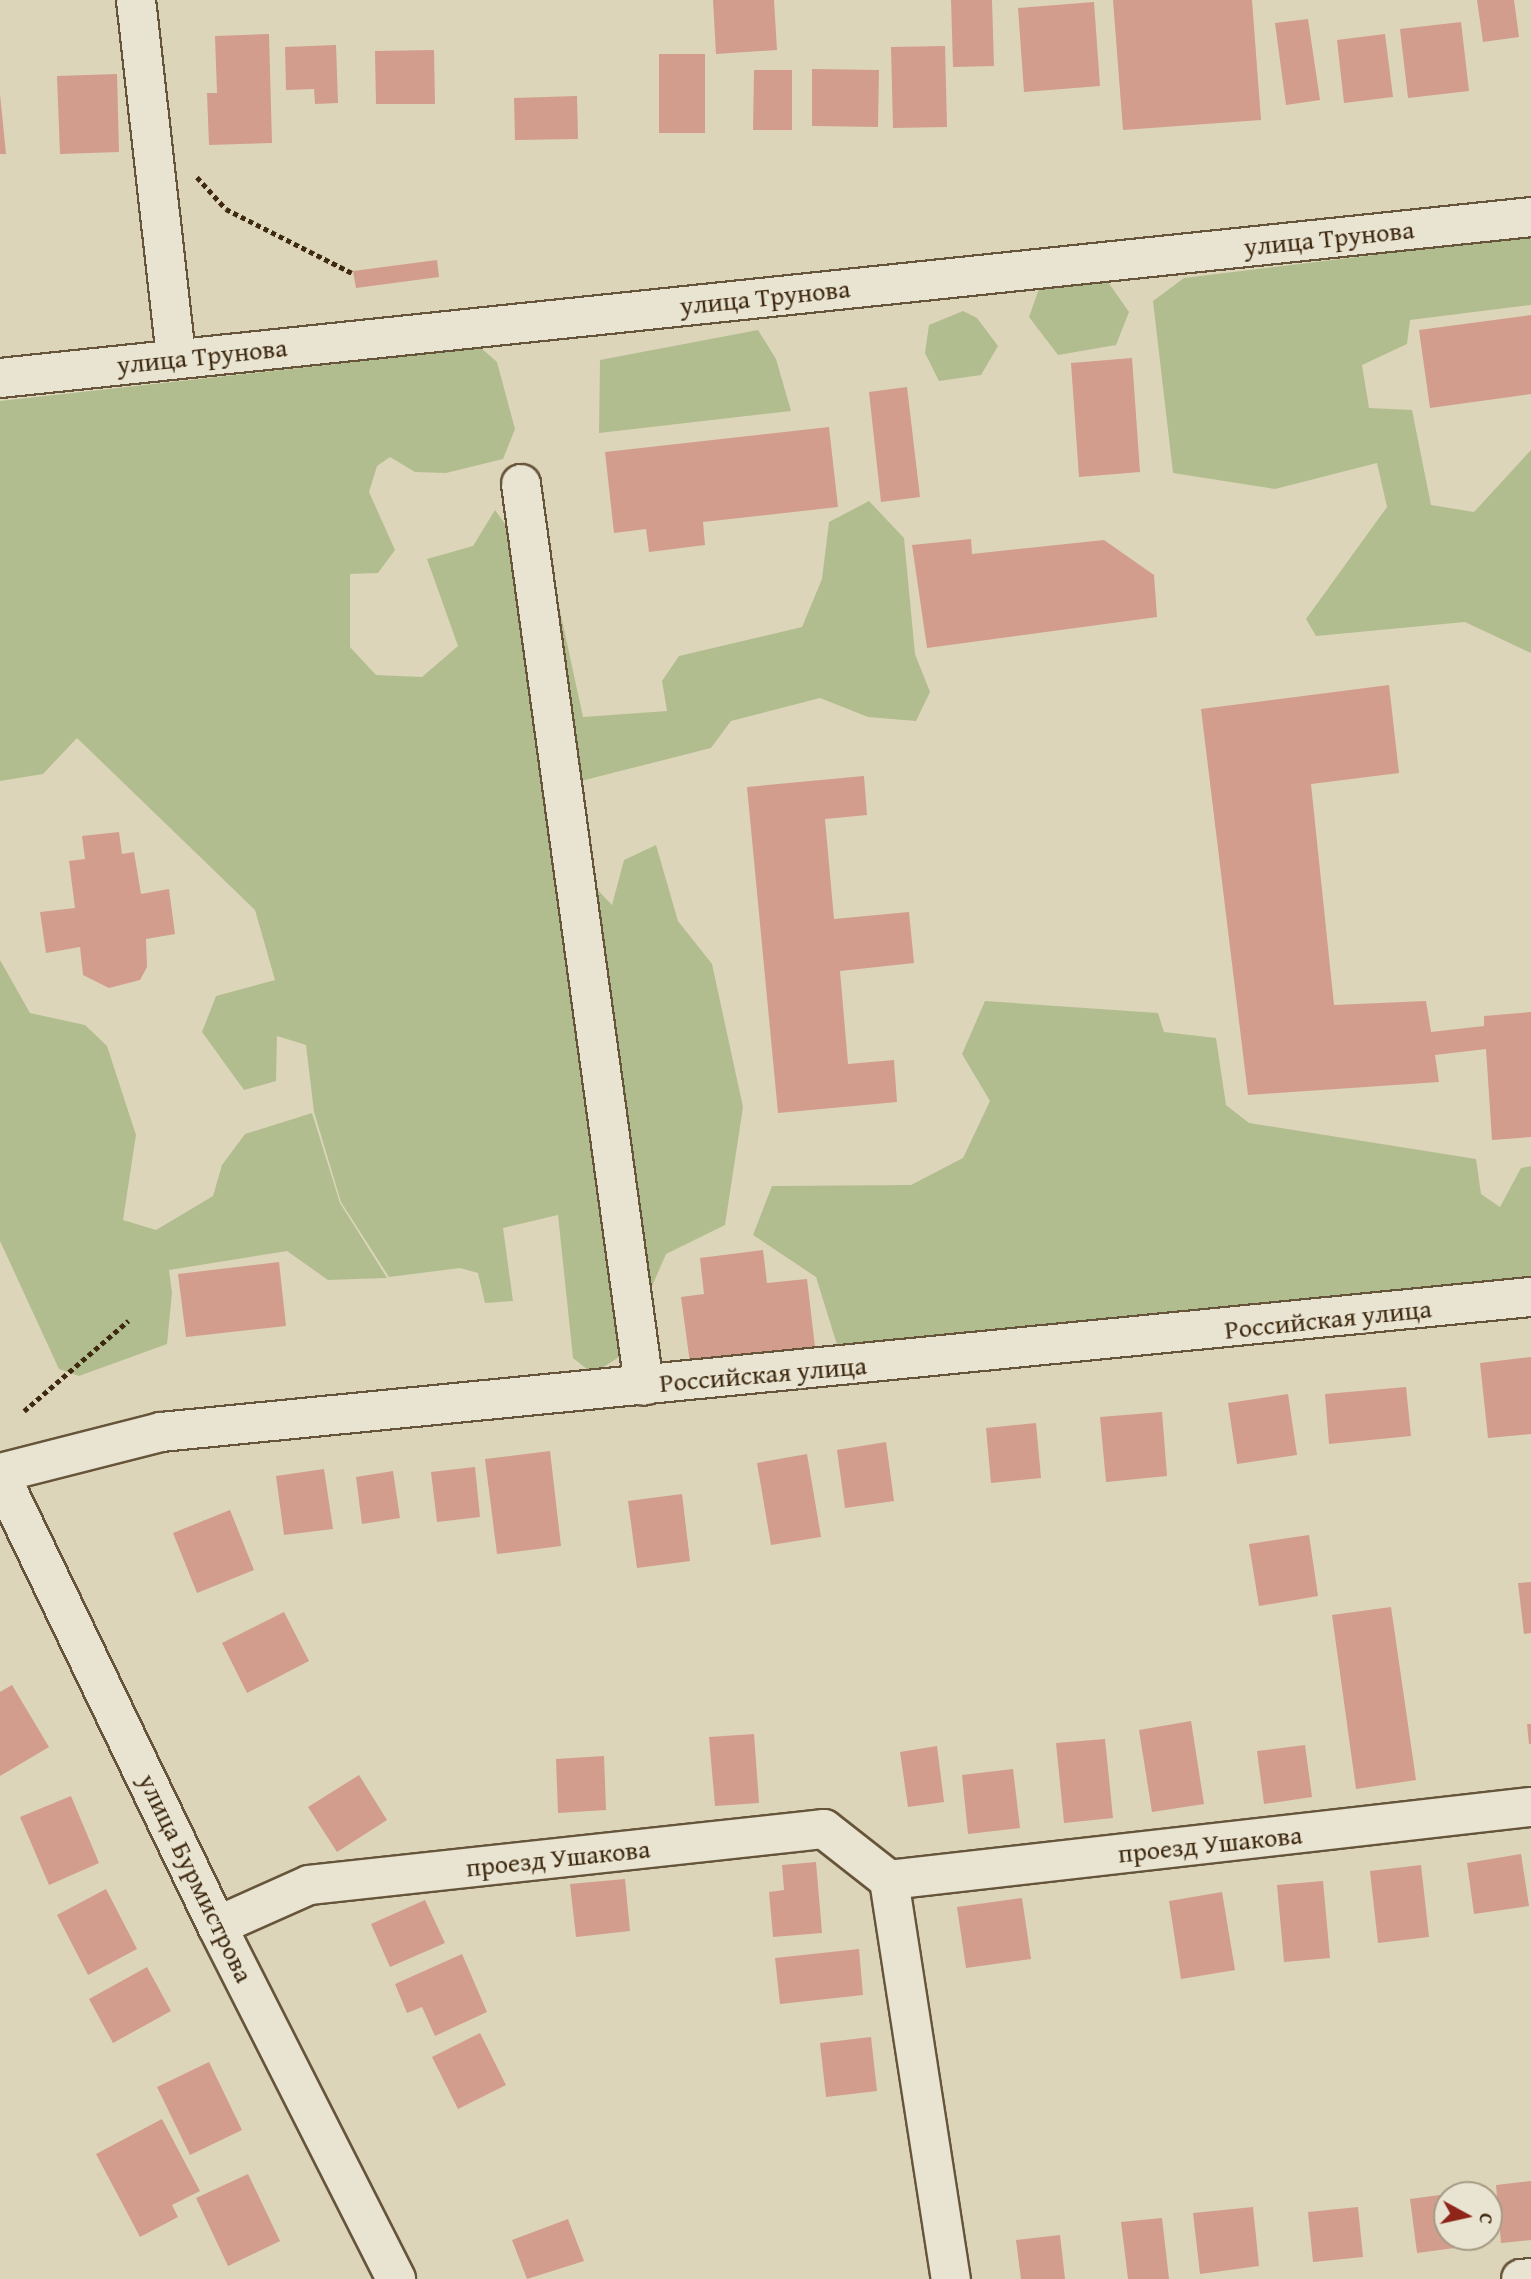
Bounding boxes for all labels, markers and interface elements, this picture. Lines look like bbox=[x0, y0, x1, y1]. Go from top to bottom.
street label: улица Трунова bbox=[1242, 214, 1416, 262]
street label: улица Трунова bbox=[678, 273, 852, 321]
street label: улица Трунова bbox=[115, 332, 289, 380]
street label: Российская улица bbox=[1223, 1293, 1433, 1345]
street label: Российская улица bbox=[658, 1349, 868, 1399]
street label: улица Бурмистрова bbox=[132, 1769, 260, 1987]
street label: проезд Ушакова bbox=[1116, 1819, 1304, 1869]
street label: проезд Ушакова bbox=[464, 1833, 652, 1883]
north arrow bbox=[1433, 2181, 1503, 2251]
text: С bbox=[1472, 2211, 1501, 2226]

